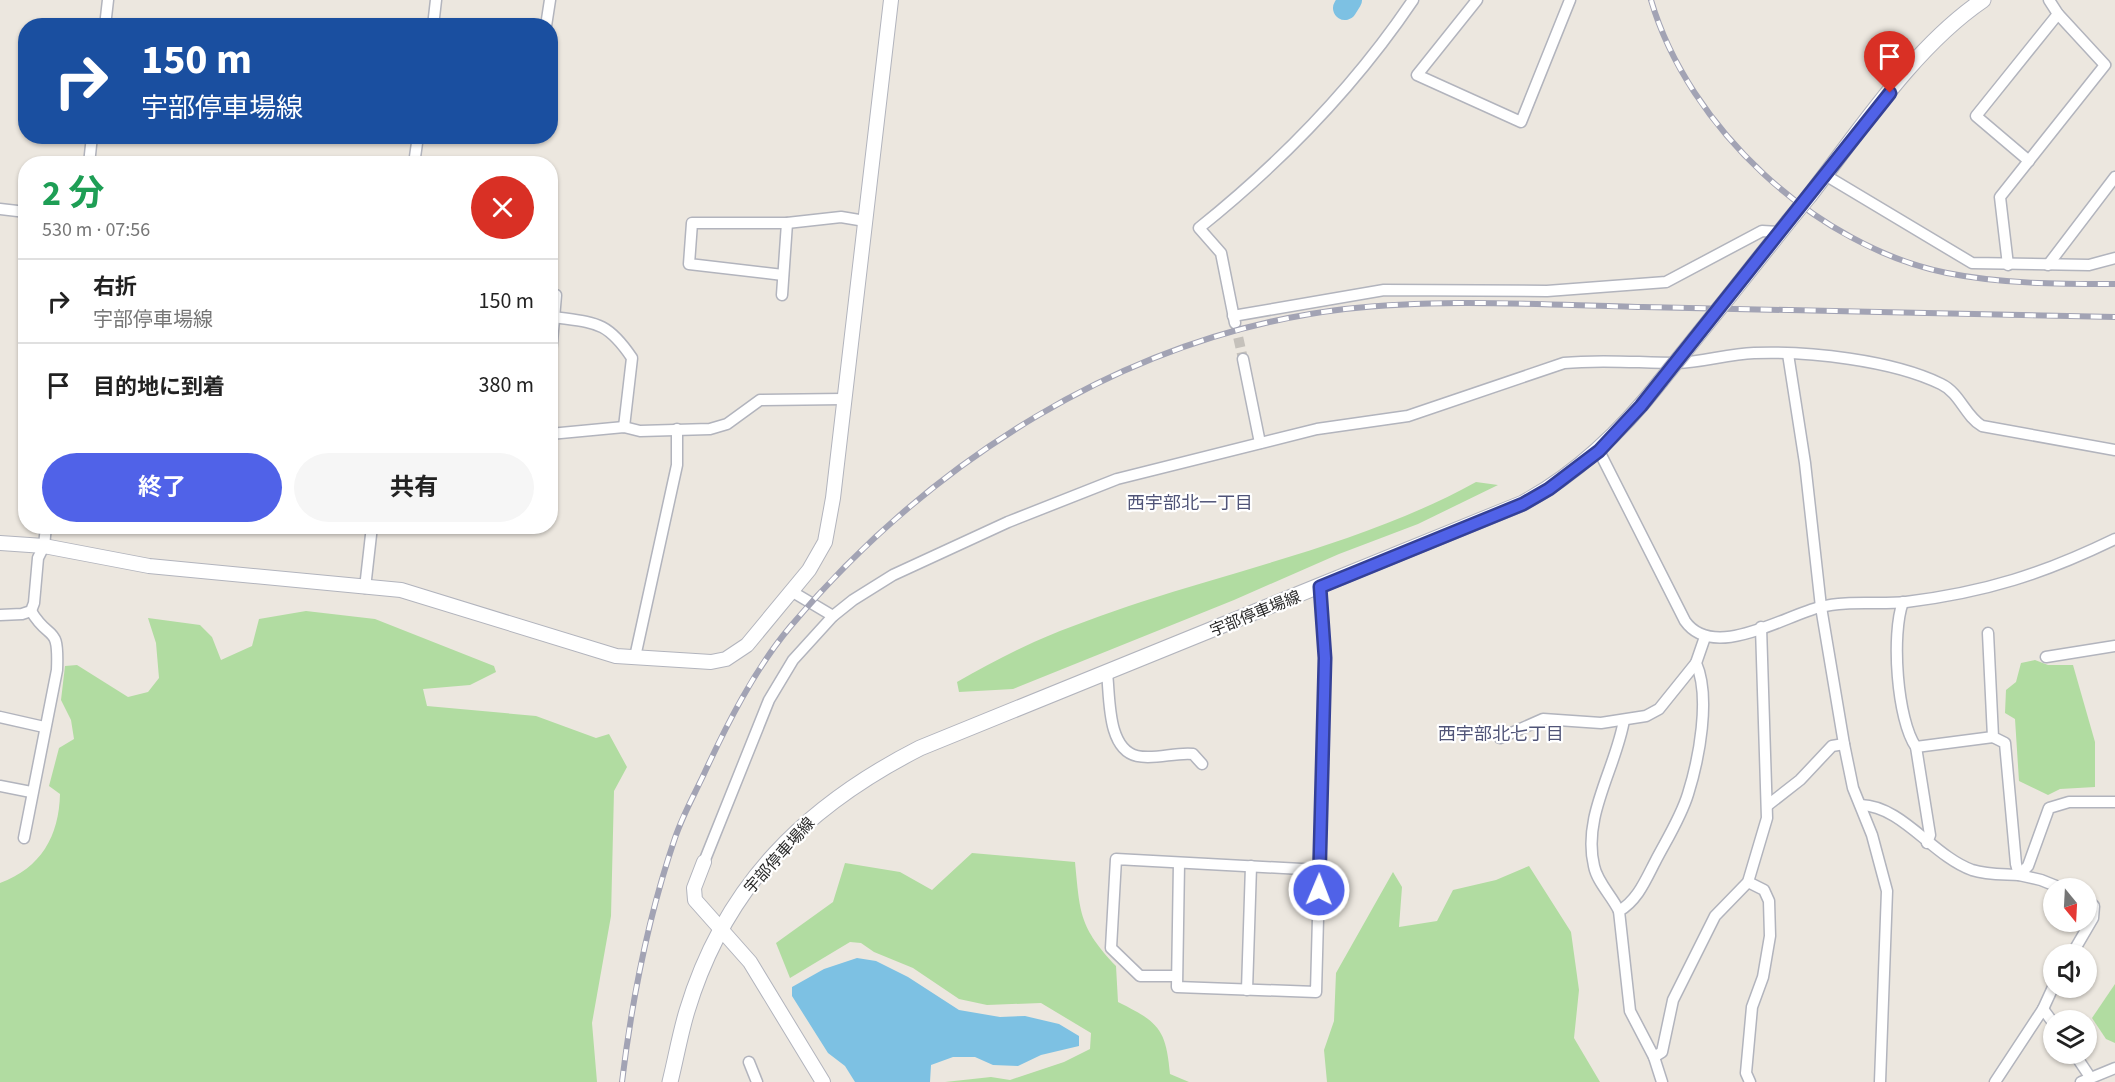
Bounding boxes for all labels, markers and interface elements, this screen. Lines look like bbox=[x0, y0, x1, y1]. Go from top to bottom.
text: 150 m bbox=[141, 30, 252, 90]
pin bbox=[1864, 31, 1915, 93]
icon: arrive bbox=[1873, 40, 1906, 73]
icon: right bbox=[42, 42, 120, 120]
text: 宇部停車場線 bbox=[141, 89, 303, 128]
text: 2 分 bbox=[42, 168, 104, 219]
button: close bbox=[471, 176, 534, 239]
text: 530 m · 07:56 bbox=[42, 216, 150, 244]
text: 右折 bbox=[93, 271, 137, 303]
icon: right bbox=[42, 285, 75, 318]
text: 150 m bbox=[479, 285, 534, 317]
text: 宇部停車場線 bbox=[93, 306, 213, 334]
icon: arrive bbox=[42, 369, 75, 402]
text: 380 m bbox=[479, 369, 534, 401]
text: 目的地に到着 bbox=[93, 371, 225, 403]
button: 終了 bbox=[42, 453, 282, 522]
button: 共有 bbox=[294, 453, 534, 522]
district label: 西宇部北一丁目 bbox=[1127, 491, 1253, 516]
street label: 宇部停車場線 bbox=[1207, 586, 1304, 642]
district label: 西宇部北七丁目 bbox=[1438, 722, 1564, 747]
street label: 宇部停車場線 bbox=[739, 813, 820, 899]
position arrow bbox=[1287, 858, 1351, 922]
north arrow bbox=[2043, 878, 2097, 932]
map controls bbox=[2043, 878, 2097, 1064]
button: sound bbox=[2043, 944, 2097, 998]
button: layers bbox=[2043, 1010, 2097, 1064]

